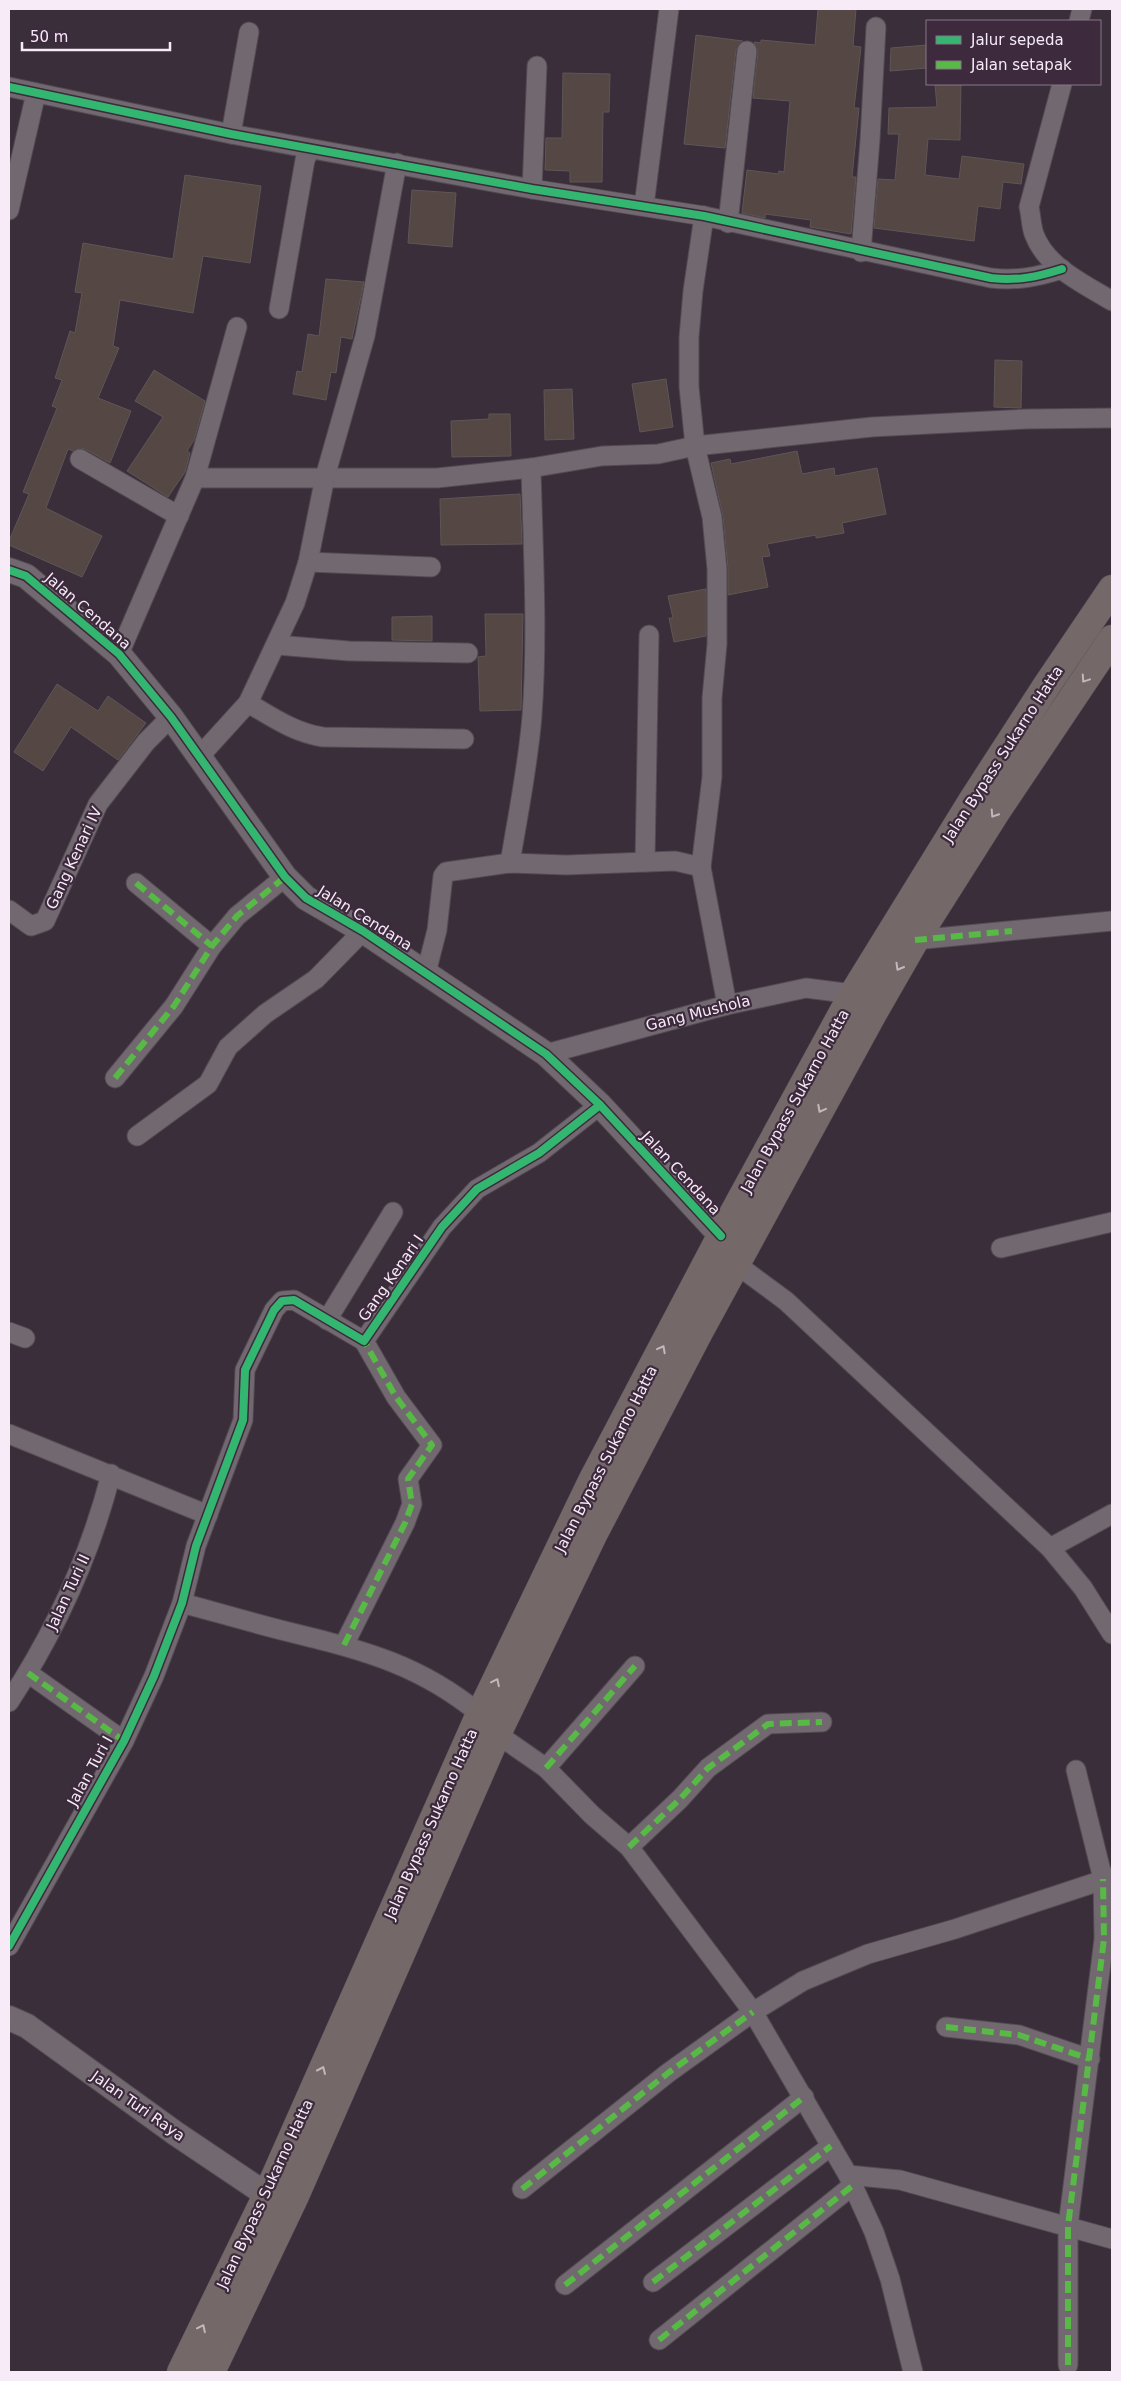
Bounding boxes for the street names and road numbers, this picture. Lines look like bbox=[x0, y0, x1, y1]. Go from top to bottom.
street label: Jalan Cendana bbox=[41, 568, 135, 653]
street label: Jalan Bypass Sukarno Hatta bbox=[939, 662, 1067, 847]
street label: Gang Kenari IV bbox=[42, 803, 106, 912]
street label: Jalan Cendana bbox=[314, 881, 416, 954]
street label: Gang Mushola bbox=[644, 991, 752, 1035]
street label: Jalan Bypass Sukarno Hatta bbox=[736, 1006, 853, 1197]
street label: Jalan Cendana bbox=[637, 1127, 724, 1219]
street label: Gang Kenari I bbox=[355, 1231, 427, 1325]
street label: Jalan Bypass Sukarno Hatta bbox=[551, 1363, 661, 1556]
street label: Jalan Turi II bbox=[42, 1551, 93, 1634]
street label: Jalan Bypass Sukarno Hatta bbox=[380, 1726, 481, 1923]
street label: Jalan Turi I bbox=[63, 1733, 117, 1810]
street label: Jalan Turi Raya bbox=[87, 2066, 188, 2145]
street label: Jalan Bypass Sukarno Hatta bbox=[213, 2096, 317, 2292]

